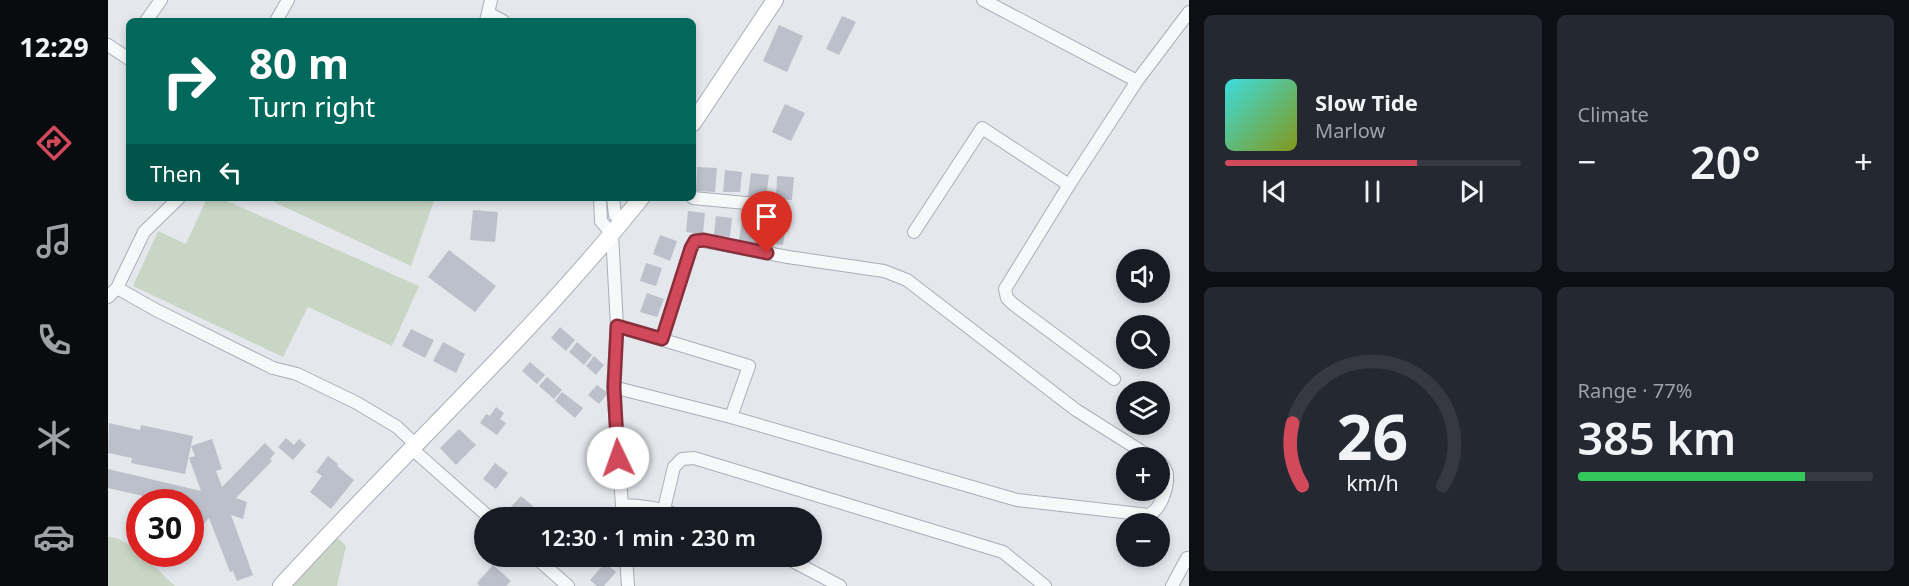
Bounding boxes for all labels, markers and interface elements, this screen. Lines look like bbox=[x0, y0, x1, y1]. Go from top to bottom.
text: 12:29 bbox=[19, 28, 89, 65]
text: 80 m bbox=[249, 34, 349, 91]
icon: right bbox=[150, 42, 228, 120]
text: Slow Tide bbox=[1315, 87, 1418, 117]
text: Turn right bbox=[249, 88, 375, 125]
text: Climate bbox=[1578, 101, 1649, 128]
text: Marlow bbox=[1315, 117, 1385, 144]
icon: directions bbox=[33, 122, 75, 164]
text: 20° bbox=[1690, 131, 1761, 192]
text: − bbox=[1578, 139, 1596, 184]
text: + bbox=[1854, 139, 1873, 184]
icon: left bbox=[214, 156, 247, 189]
text: Then bbox=[150, 158, 202, 188]
icon: previous bbox=[1258, 175, 1291, 208]
icon: pause bbox=[1356, 175, 1389, 208]
icon: next bbox=[1455, 175, 1488, 208]
pin bbox=[741, 191, 792, 253]
icon: arrive bbox=[750, 200, 783, 233]
icon: music bbox=[33, 220, 75, 262]
map controls bbox=[1116, 249, 1170, 567]
button: sound bbox=[1116, 249, 1170, 303]
button: search bbox=[1116, 315, 1170, 369]
icon: phone bbox=[33, 319, 75, 361]
text: Range · 77% bbox=[1578, 377, 1692, 404]
button: layers bbox=[1116, 381, 1170, 435]
text: 26 bbox=[1337, 393, 1408, 478]
text: 385 km bbox=[1578, 407, 1736, 468]
icon: climate bbox=[33, 417, 75, 459]
position arrow bbox=[586, 426, 650, 490]
button: + bbox=[1116, 447, 1170, 501]
text: km/h bbox=[1346, 468, 1399, 497]
speed limit sign: 30 bbox=[126, 489, 204, 567]
button: − bbox=[1116, 513, 1170, 567]
icon: car bbox=[33, 516, 75, 558]
text: 12:30 · 1 min · 230 m bbox=[540, 522, 756, 552]

